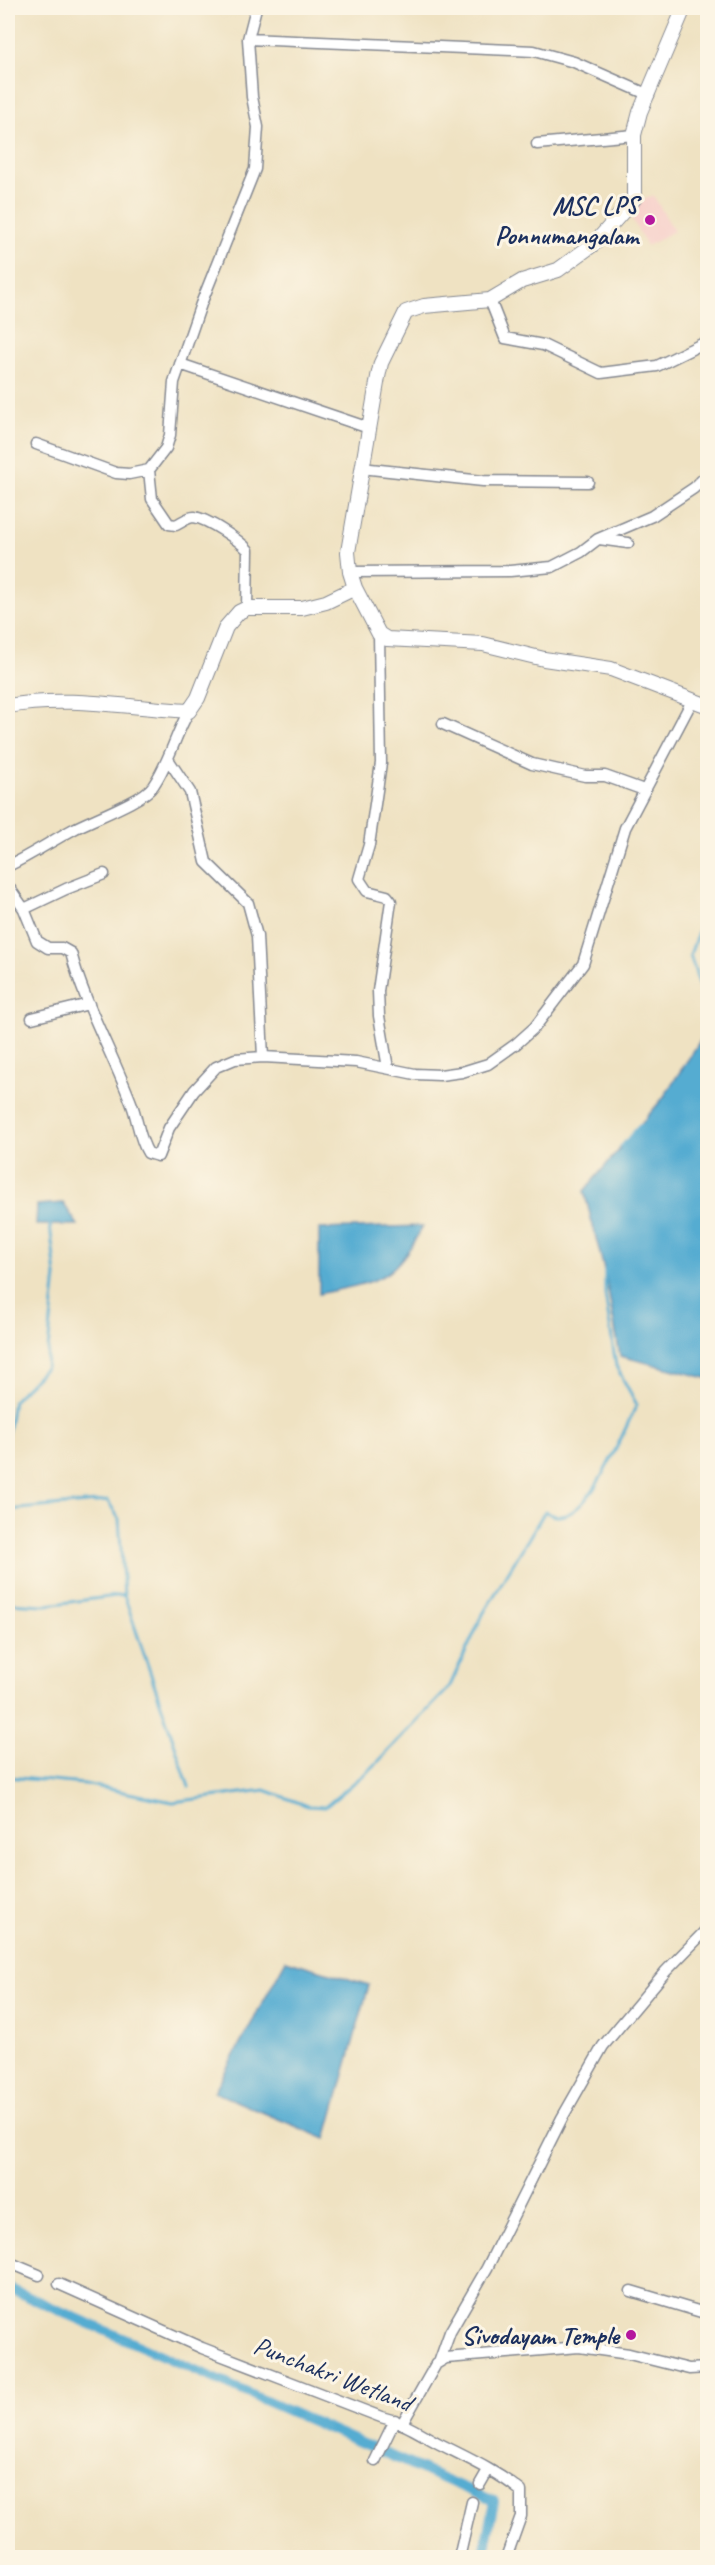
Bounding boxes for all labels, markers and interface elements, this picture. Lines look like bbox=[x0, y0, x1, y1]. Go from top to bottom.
place label: MSC LPS Ponnumangalam bbox=[495, 189, 642, 252]
marker: MSC LPS Ponnumangalam bbox=[643, 213, 657, 227]
place label: Sivodayam Temple bbox=[461, 2319, 621, 2352]
marker: Sivodayam Temple bbox=[624, 2328, 638, 2342]
street label: Punchakri Wetland bbox=[249, 2329, 420, 2421]

